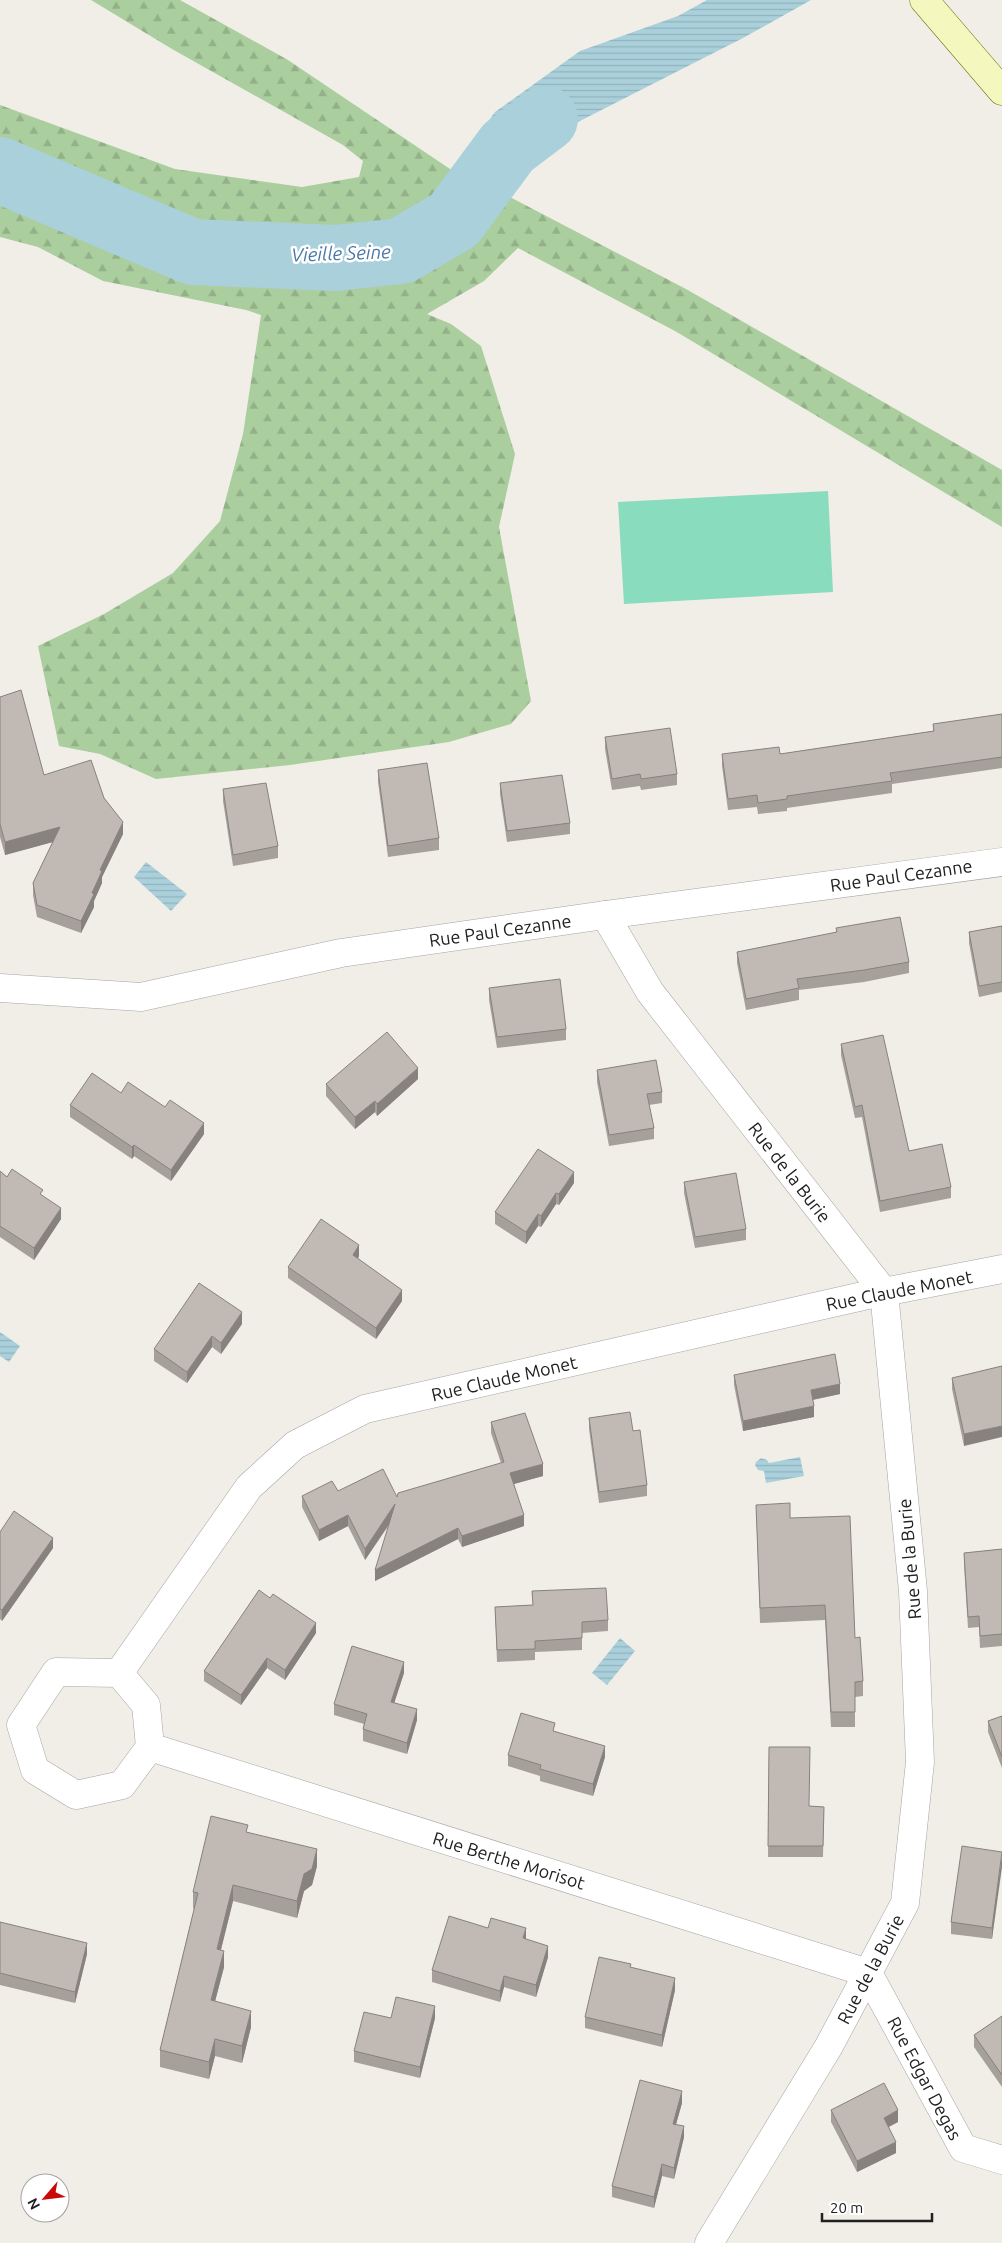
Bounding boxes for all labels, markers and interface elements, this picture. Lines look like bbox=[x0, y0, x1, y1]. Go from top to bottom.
water label: Vieille Seine bbox=[291, 240, 391, 266]
street label: Rue Paul Cezanne bbox=[829, 855, 973, 895]
street label: Rue Paul Cezanne bbox=[428, 910, 572, 950]
street label: Rue de la Burie bbox=[745, 1118, 835, 1226]
street label: Rue Claude Monet bbox=[824, 1266, 974, 1314]
street label: Rue Claude Monet bbox=[429, 1352, 579, 1404]
street label: Rue de la Burie bbox=[894, 1498, 924, 1620]
street label: Rue Berthe Morisot bbox=[431, 1827, 587, 1893]
street label: Rue de la Burie bbox=[833, 1911, 907, 2027]
street label: Rue Edgar Degas bbox=[884, 2013, 966, 2143]
north arrow bbox=[20, 2173, 70, 2223]
scale bar bbox=[822, 2190, 932, 2222]
text: N bbox=[24, 2196, 43, 2212]
text: 20 m bbox=[830, 2199, 863, 2216]

